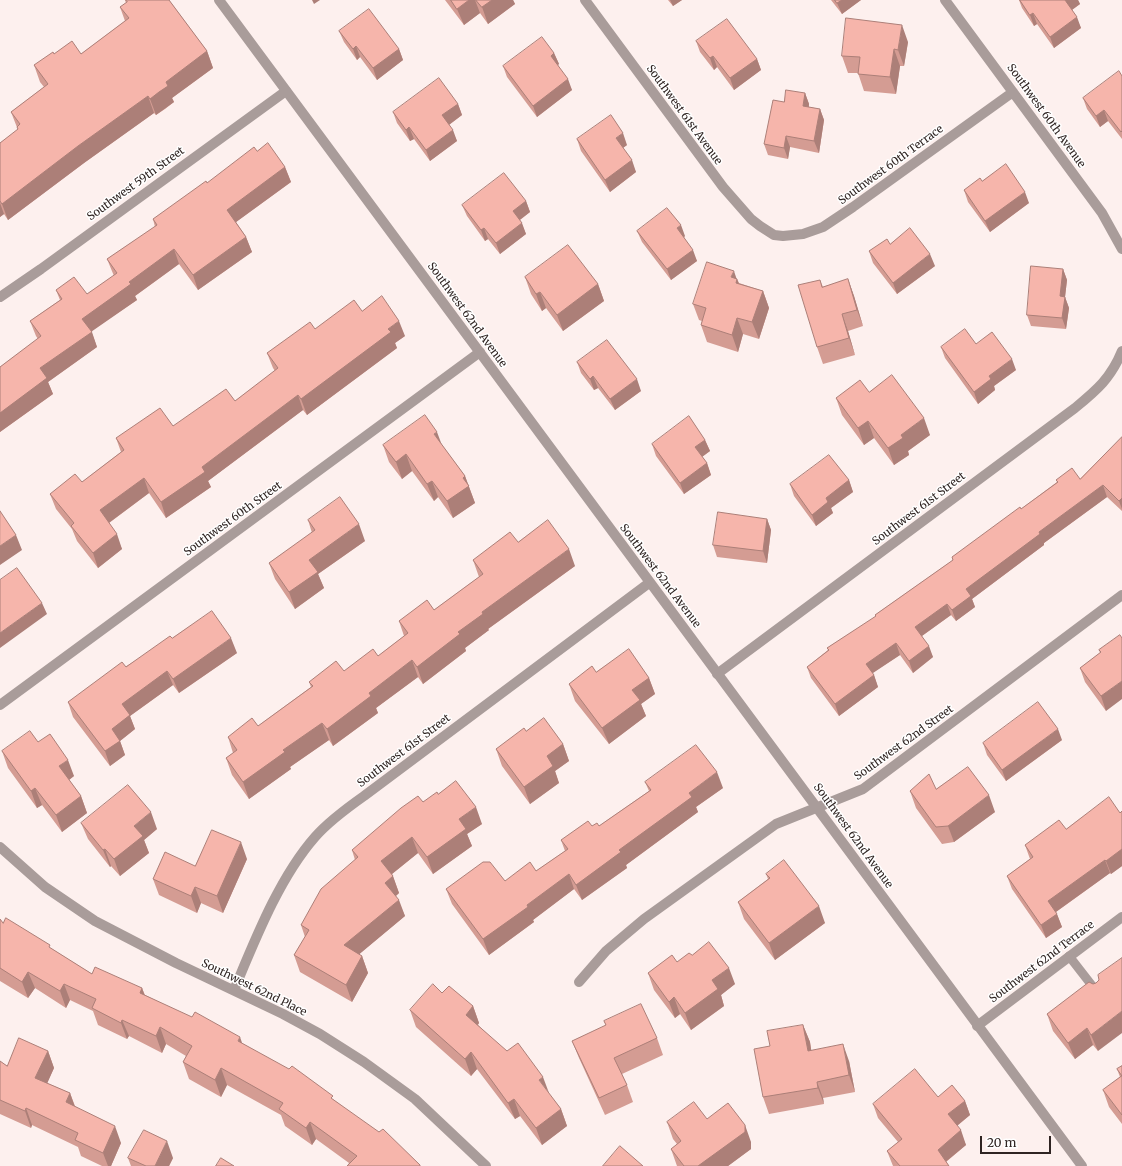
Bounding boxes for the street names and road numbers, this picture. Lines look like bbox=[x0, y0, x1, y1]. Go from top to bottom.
street label: Southwest 61st Avenue bbox=[643, 62, 725, 168]
street label: Southwest 60th Avenue bbox=[1004, 62, 1088, 170]
street label: Southwest 60th Terrace bbox=[836, 123, 946, 207]
street label: Southwest 59th Street bbox=[85, 144, 187, 224]
street label: Southwest 62nd Avenue bbox=[425, 260, 509, 370]
street label: Southwest 61st Street bbox=[870, 470, 968, 548]
street label: Southwest 60th Street bbox=[181, 479, 285, 559]
street label: Southwest 62nd Avenue bbox=[617, 522, 703, 630]
street label: Southwest 62nd Street bbox=[852, 703, 956, 783]
street label: Southwest 61st Street bbox=[355, 712, 453, 790]
street label: Southwest 62nd Avenue bbox=[811, 781, 895, 891]
street label: Southwest 62nd Terrace bbox=[987, 918, 1097, 1006]
street label: Southwest 62nd Place bbox=[199, 957, 309, 1019]

